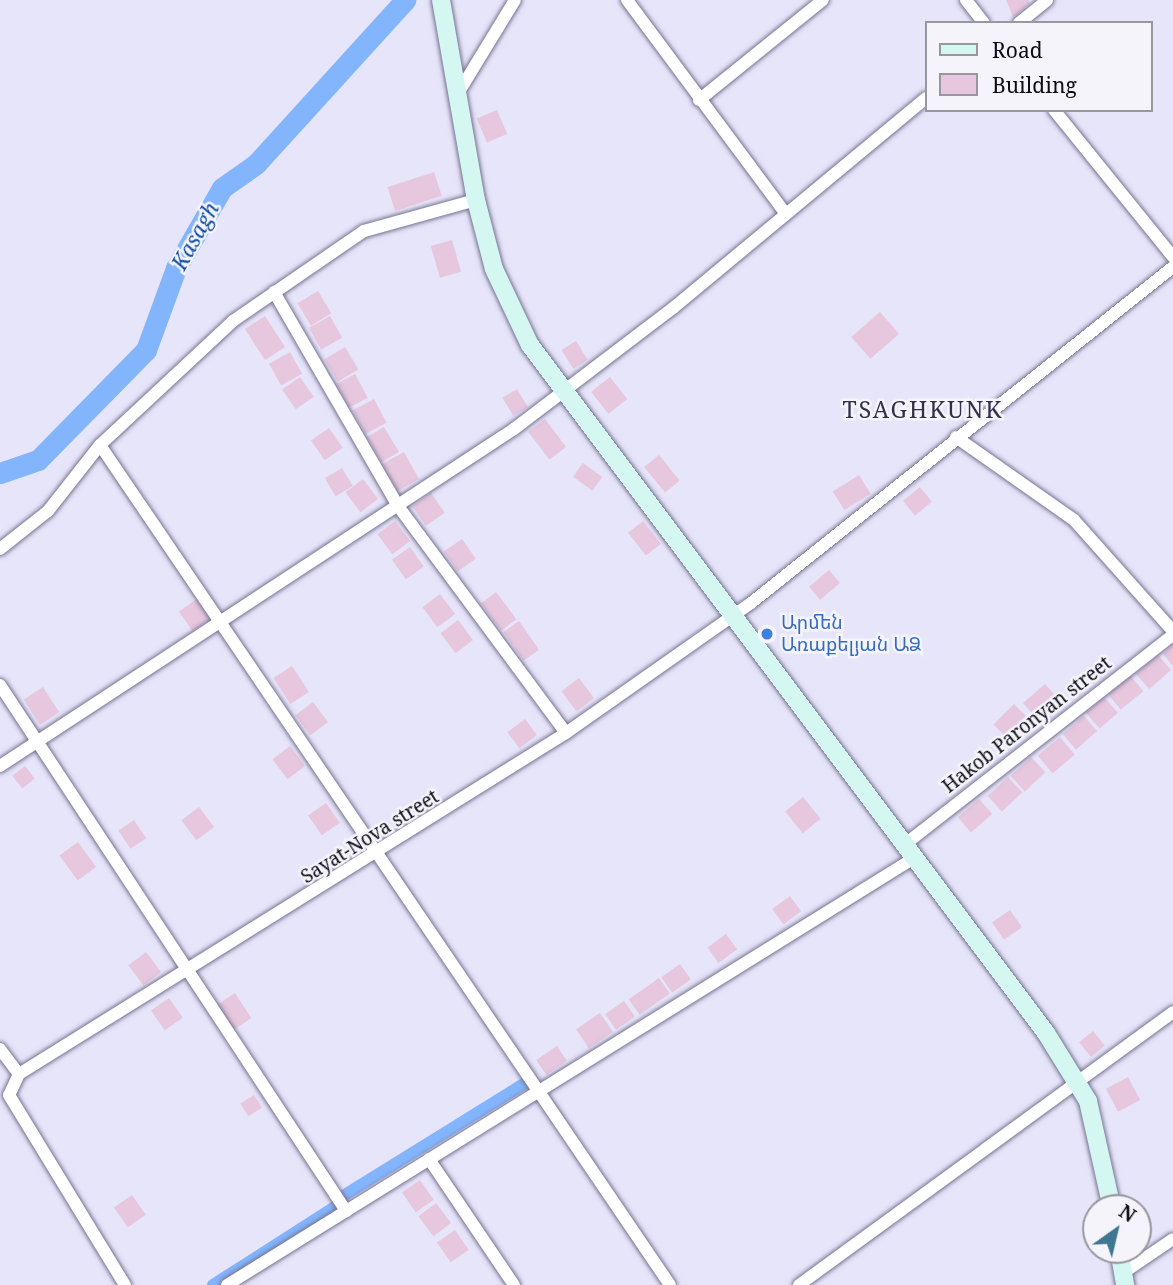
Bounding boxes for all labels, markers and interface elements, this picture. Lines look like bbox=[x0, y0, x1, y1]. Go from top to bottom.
legend bbox=[925, 21, 1152, 112]
text: Road bbox=[992, 36, 1043, 64]
text: Building bbox=[992, 71, 1077, 99]
water label: Kasagh bbox=[166, 198, 224, 274]
district label: TSAGHKUNK bbox=[844, 395, 1002, 423]
place label: Արմեն Առաքելյան ԱՁ bbox=[781, 612, 921, 656]
marker: Արմեն Առաքելյան ԱՁ bbox=[759, 626, 775, 642]
street label: Hakob Paronyan street bbox=[938, 652, 1116, 798]
street label: Sayat-Nova street bbox=[297, 785, 443, 889]
north arrow bbox=[1082, 1194, 1152, 1264]
text: N bbox=[1114, 1198, 1141, 1228]

